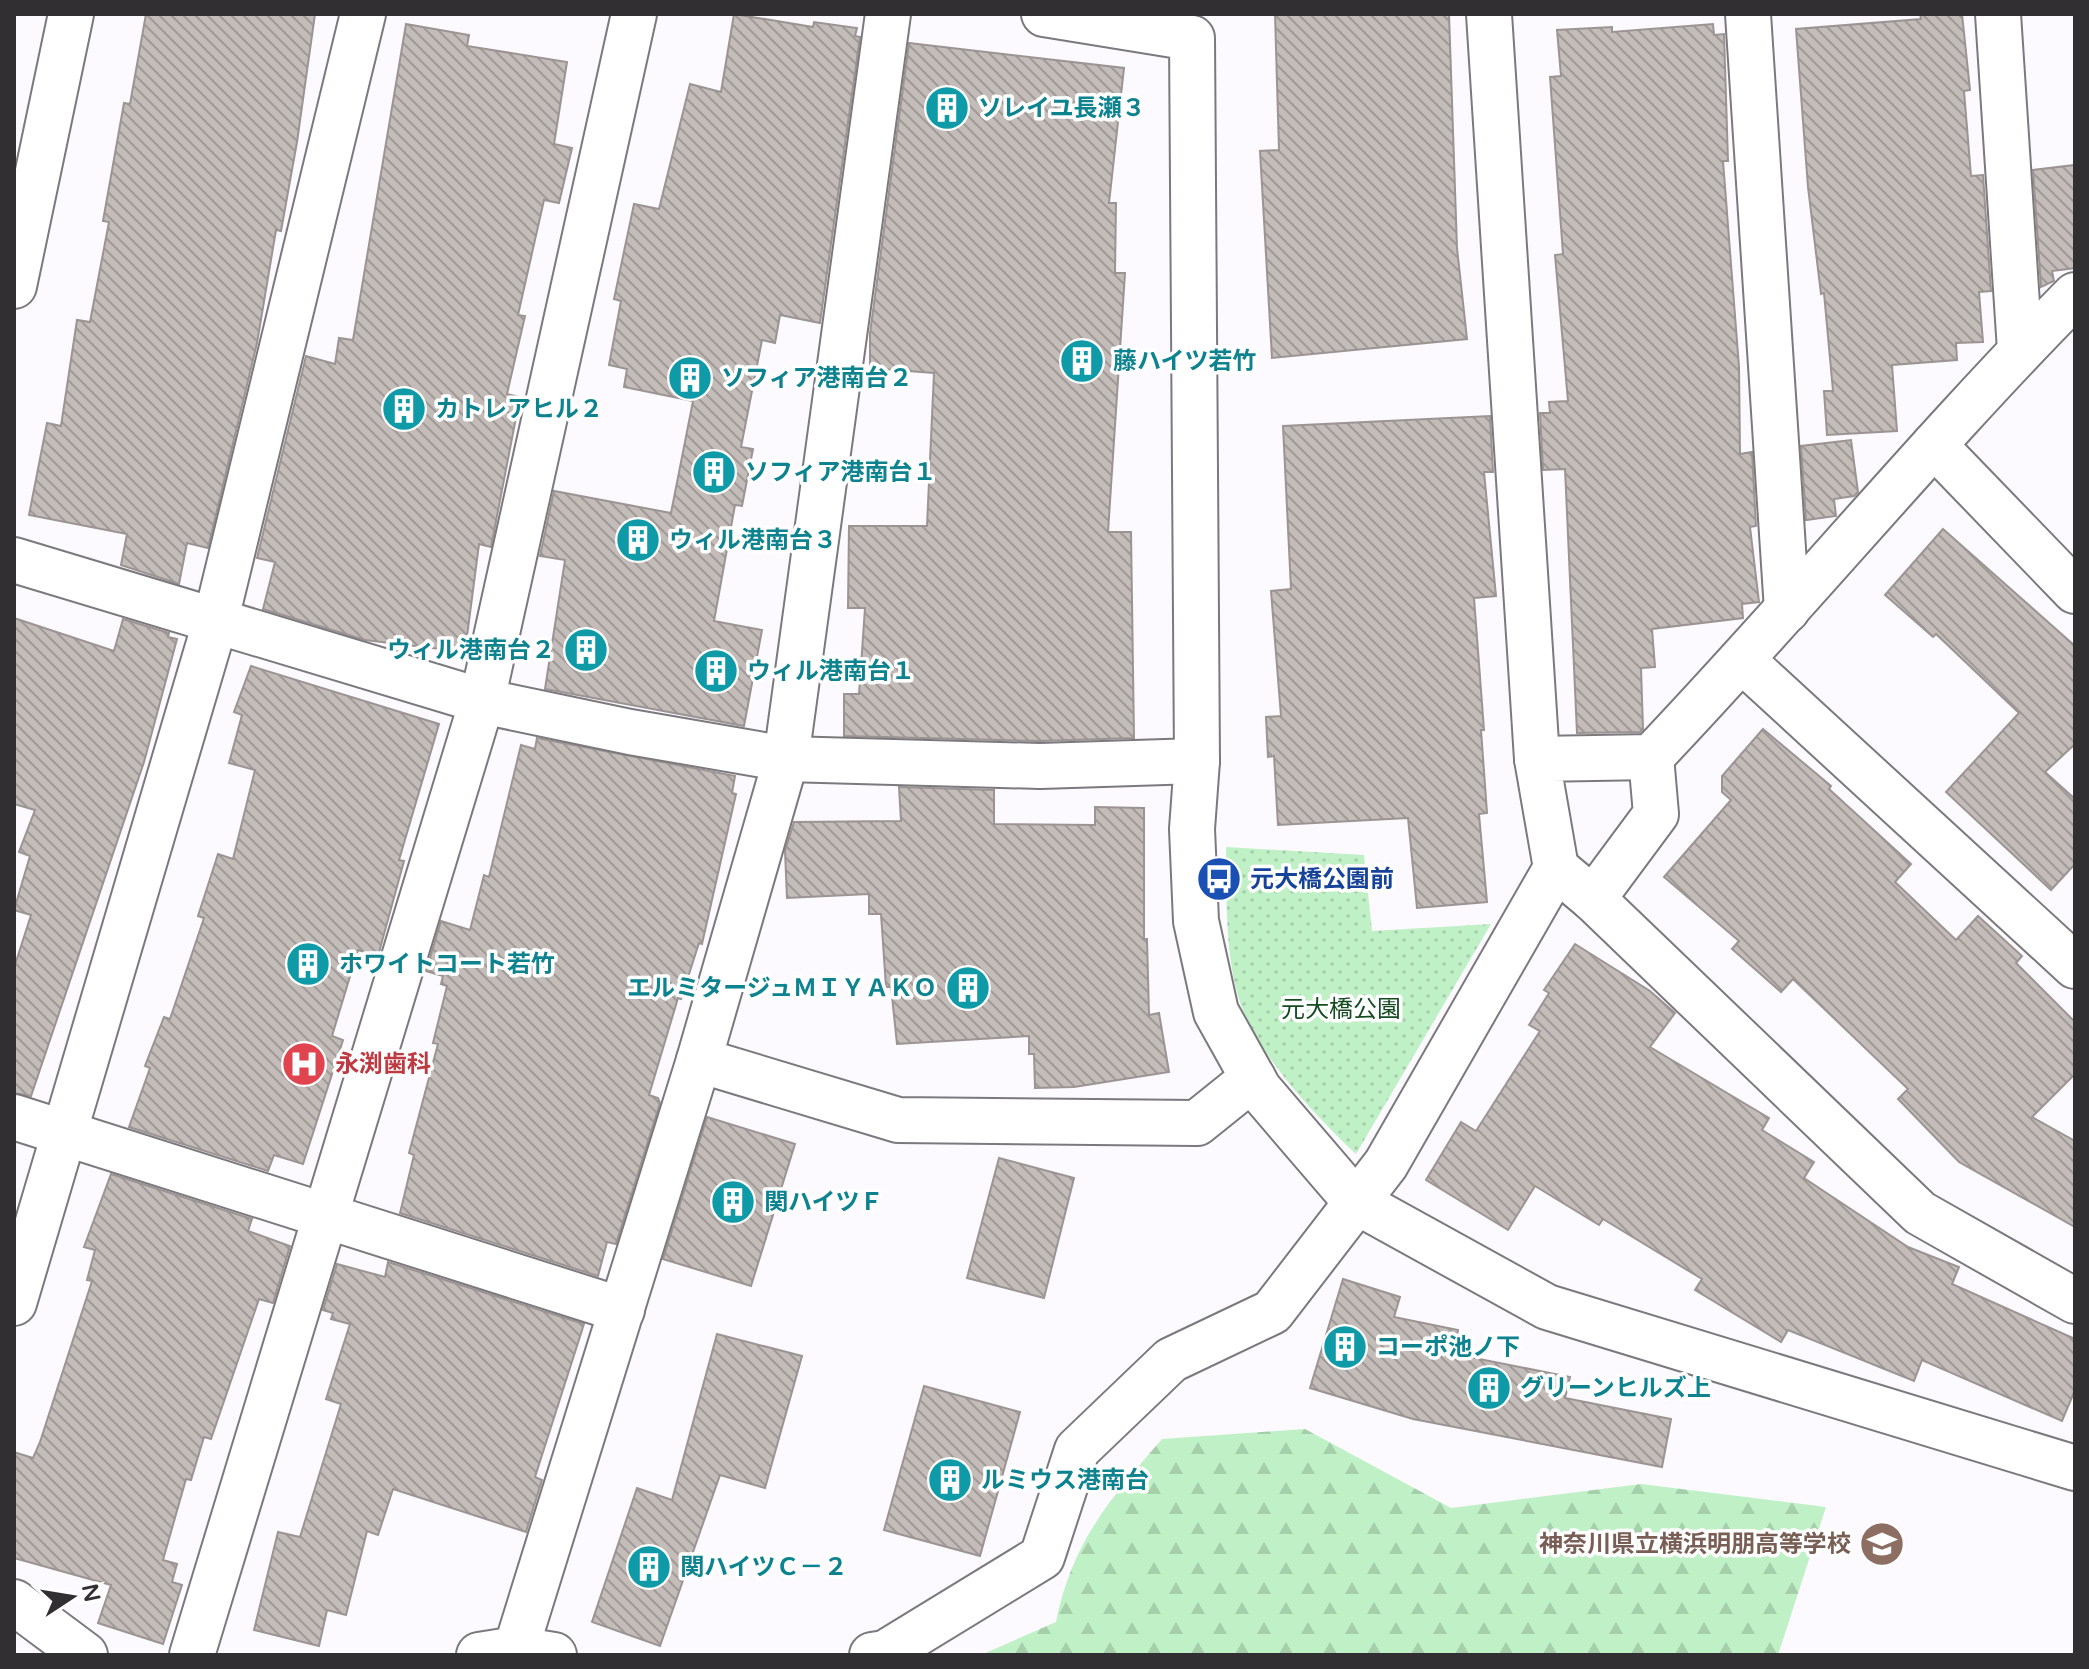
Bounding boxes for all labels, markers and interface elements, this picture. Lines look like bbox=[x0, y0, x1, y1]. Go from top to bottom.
building icon: ソレイユ長瀬３ bbox=[923, 84, 971, 132]
place label: ソレイユ長瀬３ bbox=[978, 94, 1146, 123]
building icon: 藤ハイツ若竹 bbox=[1058, 337, 1106, 385]
place label: 藤ハイツ若竹 bbox=[1113, 347, 1257, 376]
building icon: ソフィア港南台２ bbox=[666, 354, 714, 402]
place label: ソフィア港南台２ bbox=[721, 364, 913, 393]
building icon: カトレアヒル２ bbox=[380, 385, 428, 433]
place label: カトレアヒル２ bbox=[435, 395, 603, 424]
building icon: ソフィア港南台１ bbox=[690, 448, 738, 496]
place label: ソフィア港南台１ bbox=[745, 458, 937, 487]
building icon: ウィル港南台３ bbox=[614, 516, 662, 564]
place label: ウィル港南台３ bbox=[669, 526, 837, 555]
building icon: ウィル港南台２ bbox=[562, 626, 610, 674]
place label: ウィル港南台２ bbox=[387, 636, 555, 665]
building icon: ウィル港南台１ bbox=[692, 647, 740, 695]
place label: ウィル港南台１ bbox=[747, 657, 915, 686]
bus stop icon: 元大橋公園前 bbox=[1195, 855, 1243, 903]
place label: 元大橋公園前 bbox=[1250, 865, 1394, 894]
building icon: ホワイトコート若竹 bbox=[284, 940, 332, 988]
place label: ホワイトコート若竹 bbox=[339, 950, 555, 979]
building icon: エルミタージュＭＩＹＡＫＯ bbox=[944, 964, 992, 1012]
place label: エルミタージュＭＩＹＡＫＯ bbox=[627, 974, 937, 1003]
park label: 元大橋公園 bbox=[1281, 995, 1401, 1024]
hospital icon: 永渕歯科 bbox=[280, 1040, 328, 1088]
place label: 永渕歯科 bbox=[335, 1050, 431, 1079]
building icon: 関ハイツＦ bbox=[709, 1178, 757, 1226]
place label: 関ハイツＦ bbox=[764, 1188, 884, 1217]
building icon: コーポ池ノ下 bbox=[1321, 1323, 1369, 1371]
place label: コーポ池ノ下 bbox=[1376, 1333, 1520, 1362]
building icon: グリーンヒルズ上 bbox=[1465, 1364, 1513, 1412]
place label: グリーンヒルズ上 bbox=[1520, 1374, 1711, 1403]
building icon: ルミウス港南台 bbox=[926, 1456, 974, 1504]
place label: ルミウス港南台 bbox=[981, 1466, 1149, 1495]
school or university icon: 神奈川県立横浜明朋高等学校 bbox=[1858, 1520, 1906, 1568]
place label: 神奈川県立横浜明朋高等学校 bbox=[1539, 1530, 1851, 1559]
building icon: 関ハイツＣ－２ bbox=[625, 1543, 673, 1591]
place label: 関ハイツＣ－２ bbox=[680, 1553, 848, 1582]
north arrow bbox=[32, 1557, 112, 1637]
text: N bbox=[76, 1582, 105, 1604]

